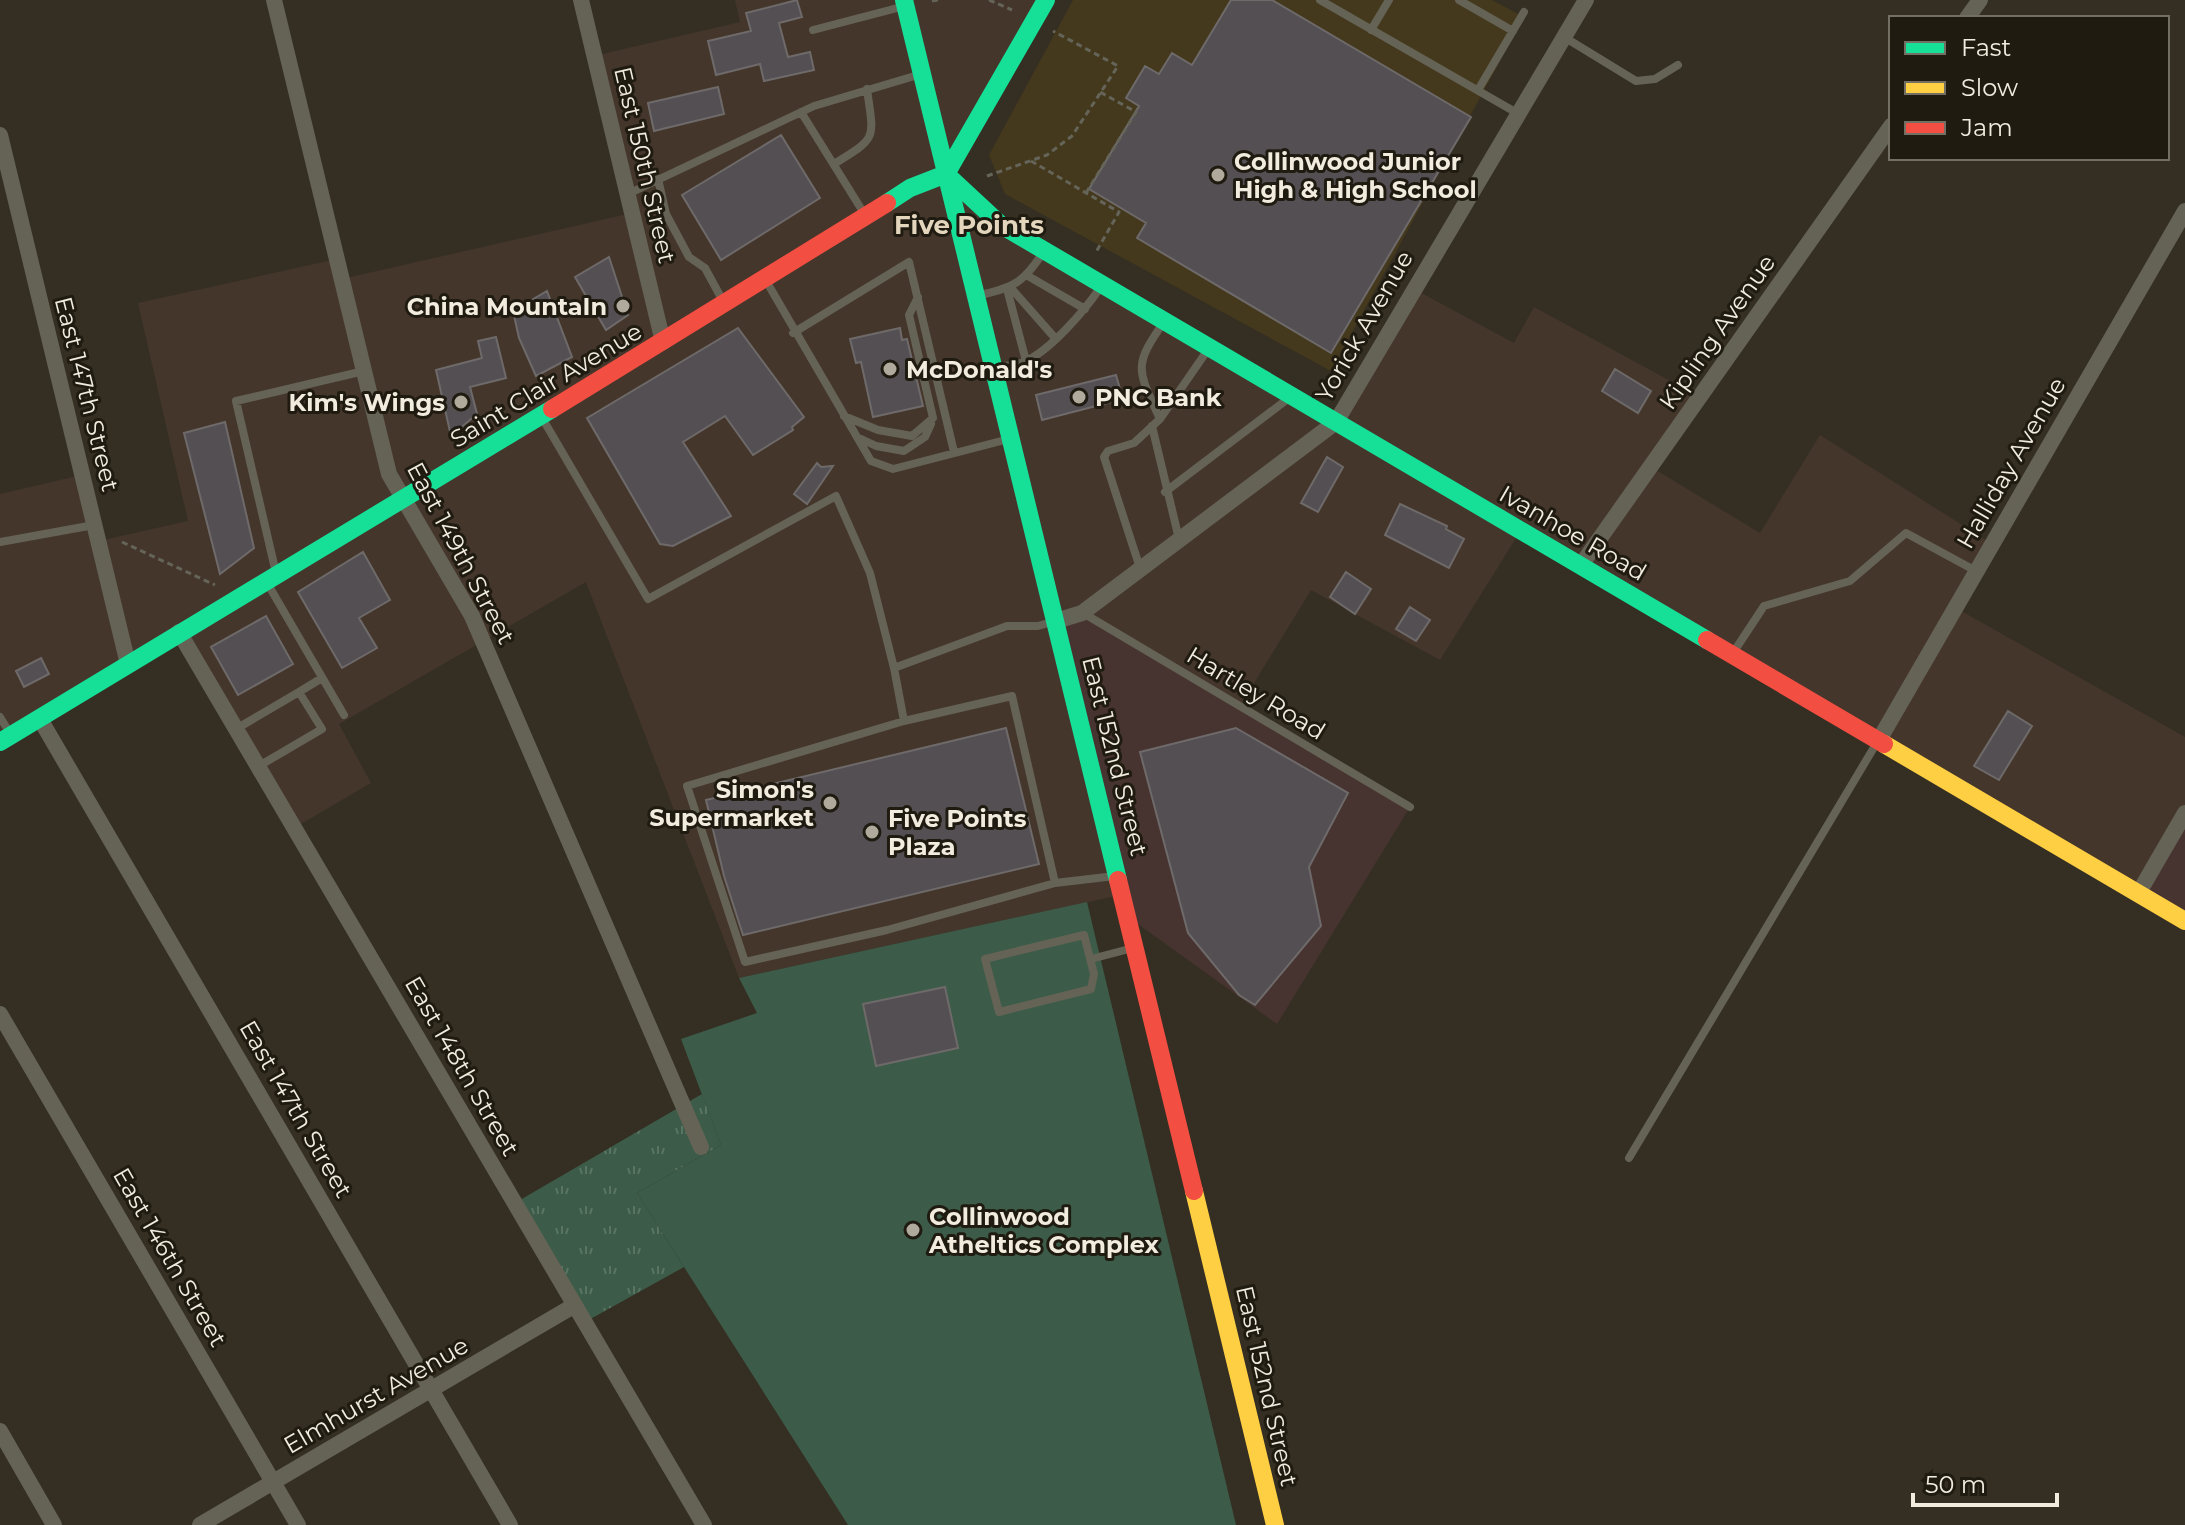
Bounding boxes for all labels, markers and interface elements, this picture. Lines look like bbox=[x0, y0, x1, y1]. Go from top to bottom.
legend bbox=[1889, 16, 2169, 160]
text: Fast bbox=[1961, 33, 2012, 62]
street label: East 150th Street bbox=[608, 64, 682, 266]
text: Slow bbox=[1961, 73, 2018, 102]
text: Jam bbox=[1960, 113, 2013, 142]
place label: Collinwood Junior High & High School bbox=[1234, 147, 1477, 204]
marker: Collinwood Junior High & High School bbox=[1209, 166, 1227, 184]
district label: Five Points bbox=[894, 209, 1044, 241]
street label: Yorick Avenue bbox=[1309, 245, 1419, 407]
street label: Kipling Avenue bbox=[1653, 249, 1781, 415]
place label: China MountaIn bbox=[407, 292, 607, 321]
street label: East 147th Street bbox=[49, 294, 125, 495]
marker: China MountaIn bbox=[614, 297, 632, 315]
street label: Saint Clair Avenue bbox=[445, 316, 647, 454]
place label: McDonald's bbox=[906, 355, 1052, 384]
marker: McDonald's bbox=[881, 360, 899, 378]
street label: Halliday Avenue bbox=[1950, 372, 2072, 554]
place label: PNC Bank bbox=[1095, 383, 1222, 412]
place label: Kim's Wings bbox=[289, 388, 445, 417]
marker: PNC Bank bbox=[1070, 388, 1088, 406]
marker: Kim's Wings bbox=[452, 393, 470, 411]
street label: East 149th Street bbox=[401, 457, 521, 649]
street label: Ivanhoe Road bbox=[1494, 479, 1652, 587]
street label: Hartley Road bbox=[1182, 640, 1330, 746]
street label: East 152nd Street bbox=[1076, 653, 1154, 859]
place label: Simon's Supermarket bbox=[649, 775, 815, 832]
marker: Simon's Supermarket bbox=[821, 794, 839, 812]
place label: Five Points Plaza bbox=[888, 804, 1027, 861]
marker: Five Points Plaza bbox=[863, 823, 881, 841]
street label: East 148th Street bbox=[399, 971, 525, 1161]
street label: East 147th Street bbox=[234, 1015, 359, 1203]
street label: East 146th Street bbox=[107, 1162, 233, 1352]
place label: Collinwood Atheltics Complex bbox=[928, 1202, 1160, 1259]
marker: Collinwood Atheltics Complex bbox=[904, 1221, 922, 1239]
street label: East 152nd Street bbox=[1230, 1283, 1304, 1489]
street label: Elmhurst Avenue bbox=[279, 1330, 473, 1460]
scale bar bbox=[1913, 1457, 2057, 1507]
text: 50 m bbox=[1925, 1470, 1986, 1499]

